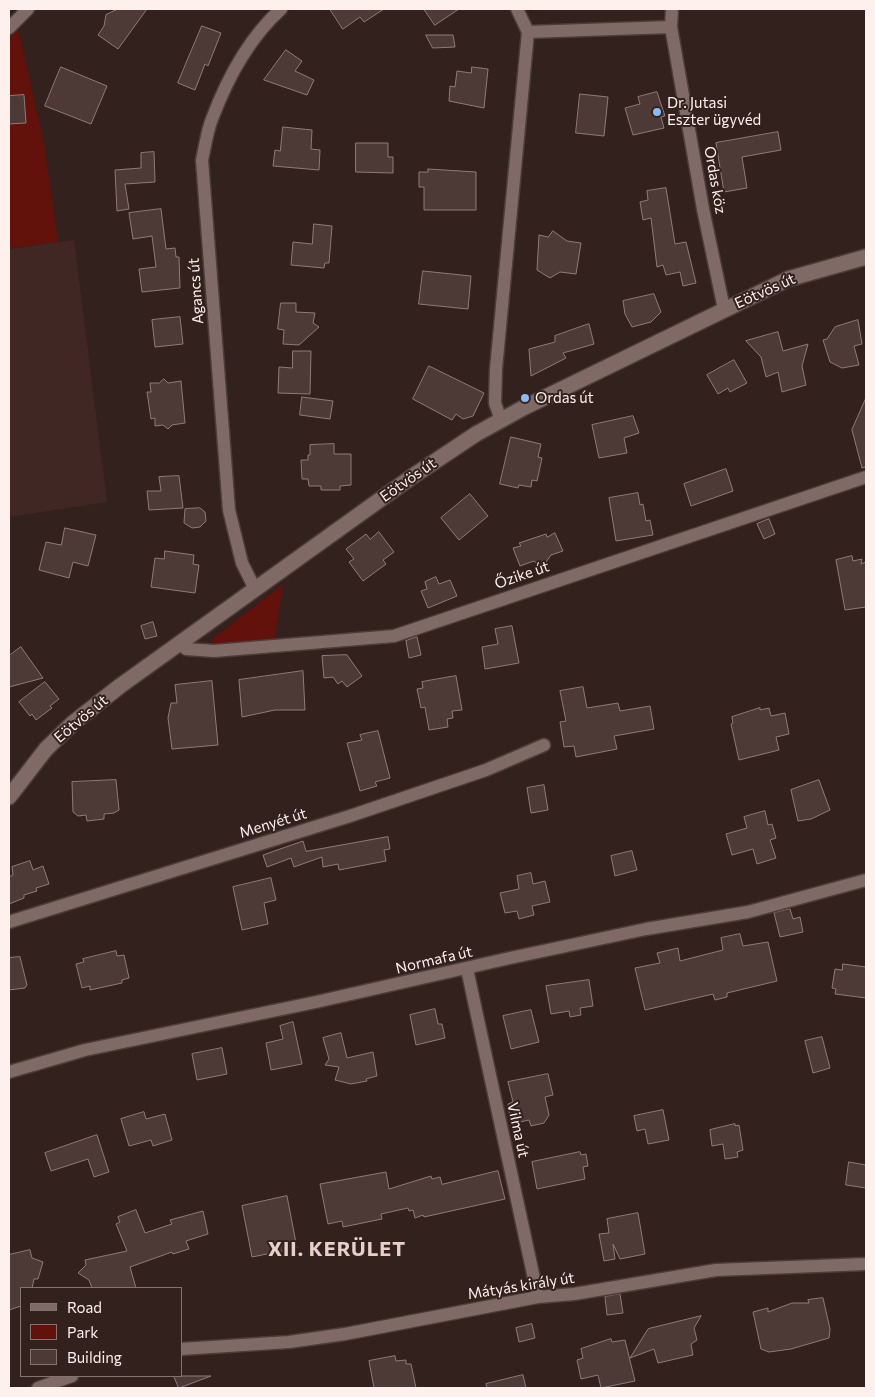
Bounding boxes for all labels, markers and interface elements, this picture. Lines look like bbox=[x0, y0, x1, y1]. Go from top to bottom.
place label: Dr. Jutasi Eszter ügyvéd bbox=[667, 94, 761, 129]
marker: Dr. Jutasi Eszter ügyvéd bbox=[651, 106, 663, 118]
street label: Ordas köz bbox=[700, 145, 730, 215]
street label: Agancs út bbox=[185, 257, 207, 325]
street label: Eötvös út bbox=[732, 270, 798, 312]
place label: Ordas út bbox=[535, 389, 594, 407]
marker: Ordas út bbox=[519, 392, 531, 404]
street label: Eötvös út bbox=[376, 454, 440, 506]
street label: Őzike út bbox=[492, 557, 552, 593]
street label: Eötvös út bbox=[51, 691, 111, 747]
street label: Menyét út bbox=[237, 804, 309, 842]
street label: Normafa út bbox=[394, 942, 474, 978]
street label: Vilma út bbox=[503, 1101, 533, 1159]
district label: XII. KERÜLET bbox=[266, 1237, 408, 1261]
street label: Mátyás király út bbox=[466, 1269, 576, 1303]
legend bbox=[20, 1287, 182, 1377]
text: Road bbox=[67, 1298, 102, 1316]
text: Park bbox=[67, 1323, 98, 1341]
text: Building bbox=[67, 1348, 122, 1366]

